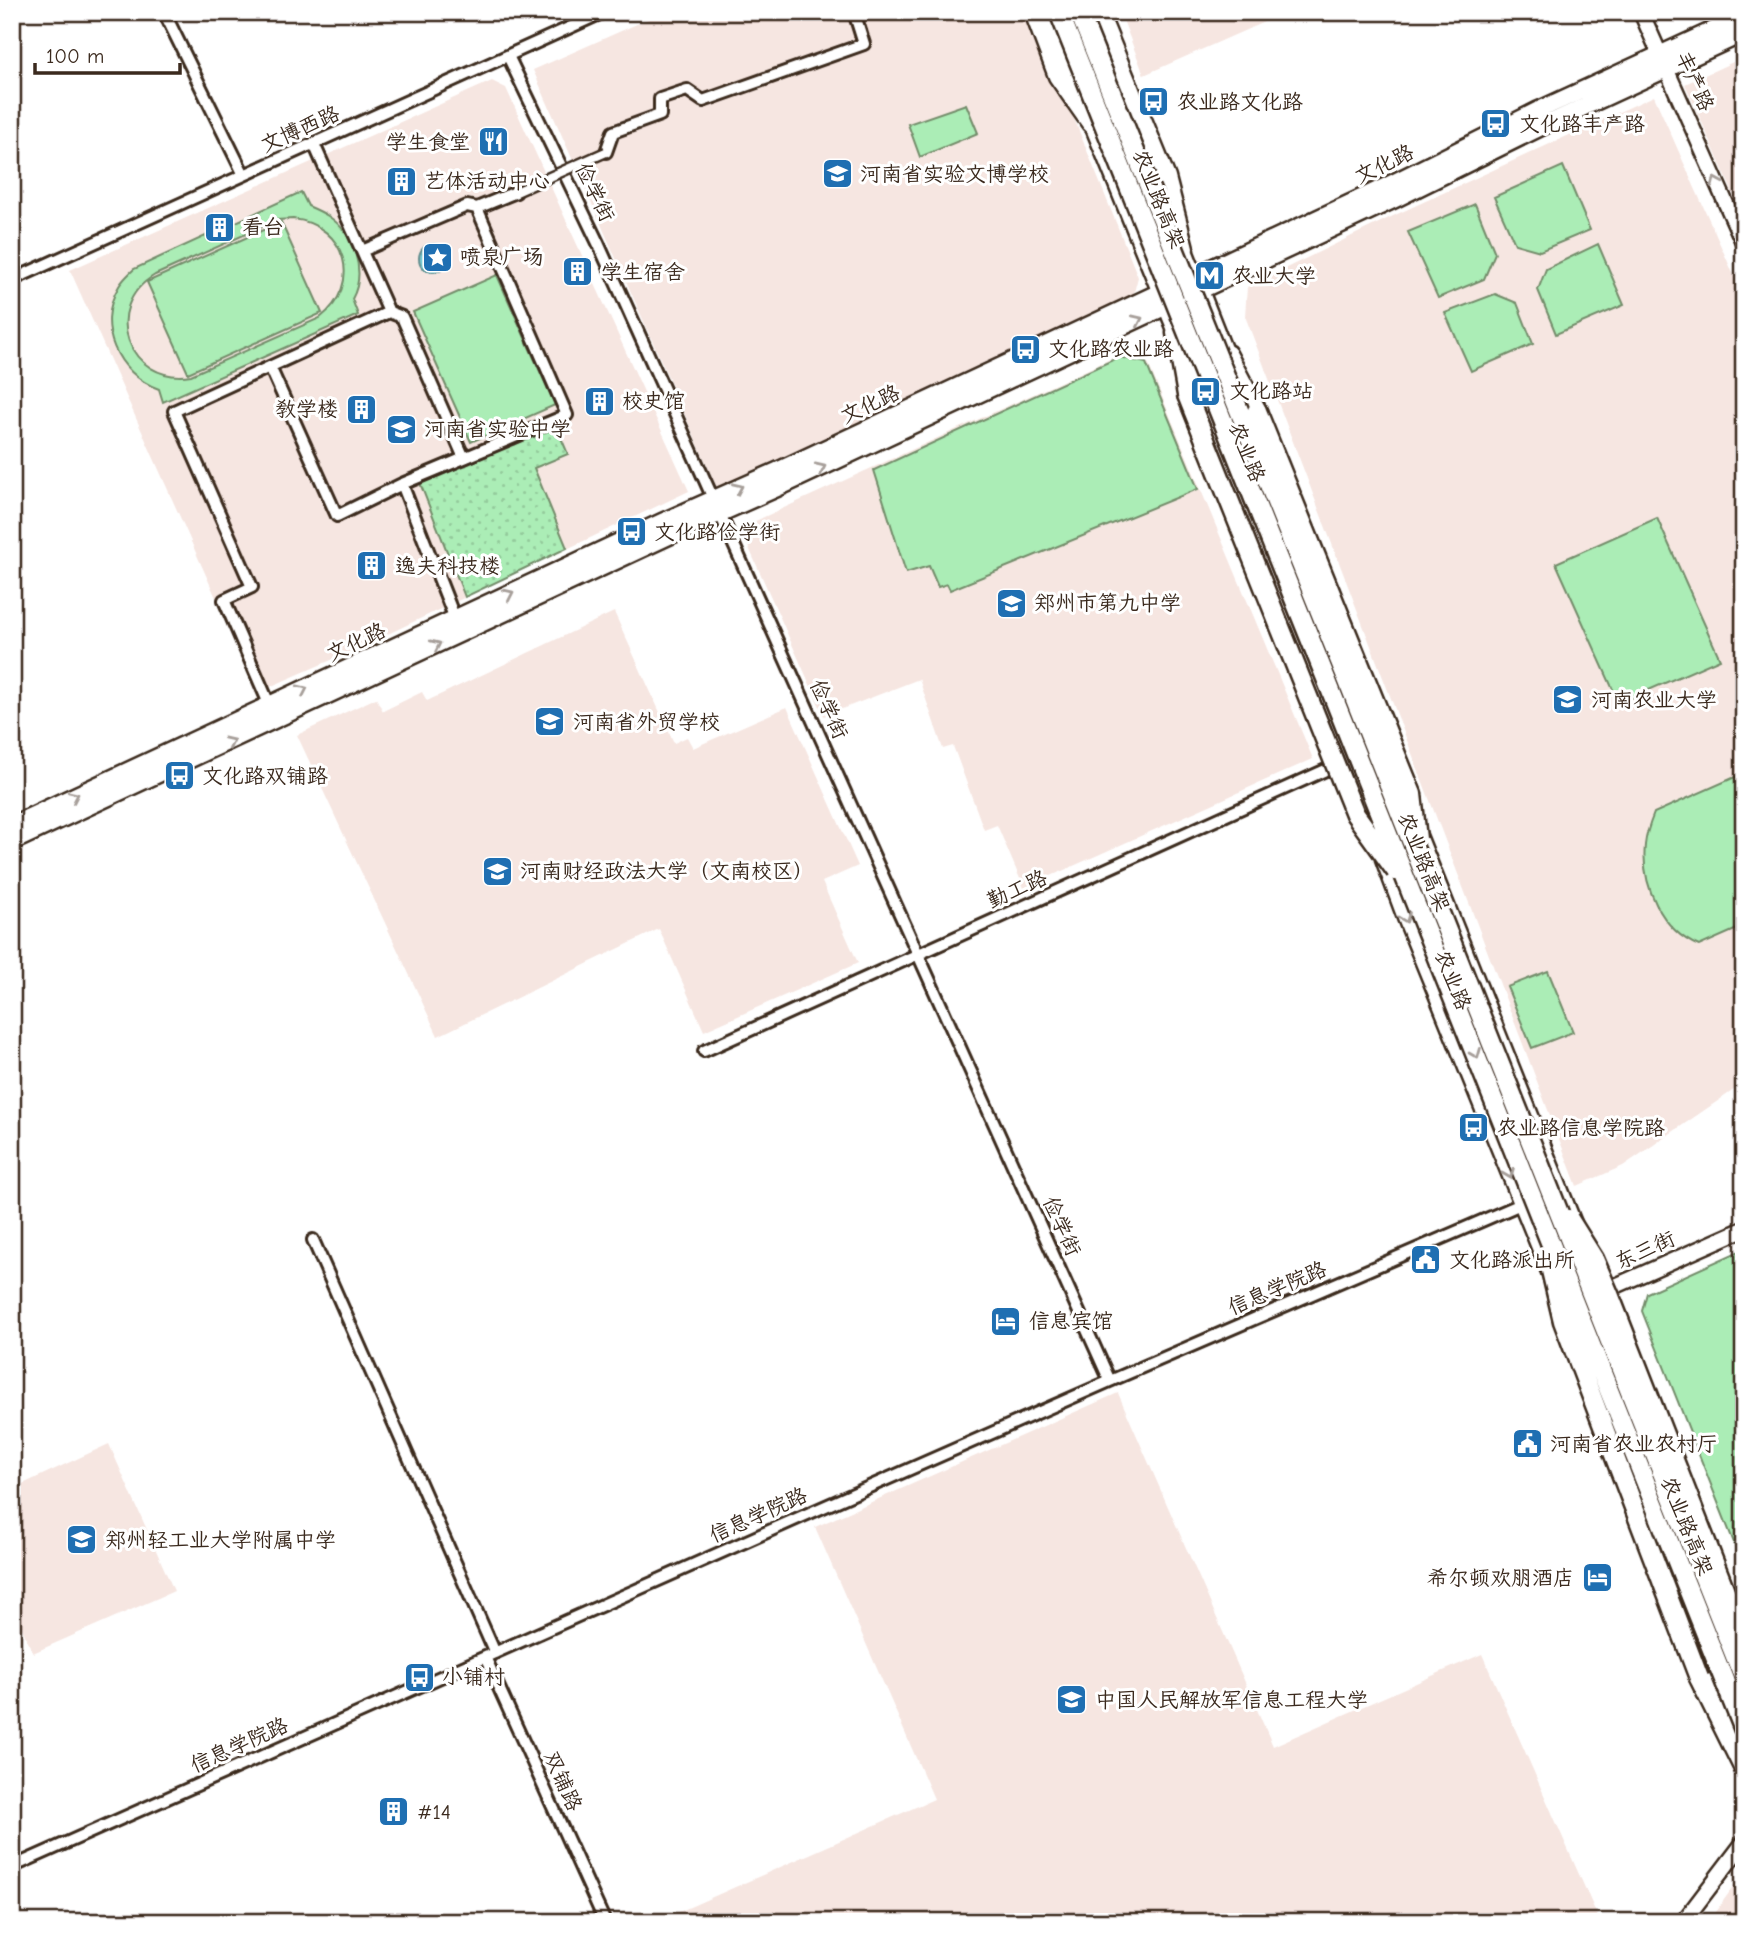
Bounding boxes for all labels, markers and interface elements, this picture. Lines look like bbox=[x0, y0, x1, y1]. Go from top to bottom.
scale bar bbox=[35, 32, 180, 76]
text: 100 m bbox=[46, 44, 104, 68]
street label: 丰产路 bbox=[1671, 47, 1719, 115]
bus stop icon: 农业路文化路 bbox=[1137, 85, 1171, 119]
place label: 农业路文化路 bbox=[1177, 90, 1303, 114]
street label: 文博西路 bbox=[257, 101, 343, 157]
bus stop icon: 文化路丰产路 bbox=[1479, 107, 1513, 141]
place label: 文化路丰产路 bbox=[1519, 112, 1645, 136]
restaurant icon: 学生食堂 bbox=[476, 125, 510, 159]
place label: 学生食堂 bbox=[386, 130, 470, 154]
street label: 文化路 bbox=[1350, 139, 1418, 189]
street label: 农业路高架 bbox=[1128, 146, 1190, 252]
school or university icon: 河南省实验文博学校 bbox=[820, 157, 854, 191]
street label: 俭学街 bbox=[570, 158, 620, 226]
place label: 河南省实验文博学校 bbox=[860, 162, 1049, 186]
building icon: 艺体活动中心 bbox=[384, 164, 418, 198]
place label: 艺体活动中心 bbox=[424, 169, 550, 193]
one-way arrow bbox=[1710, 176, 1724, 189]
building icon: 看台 bbox=[202, 210, 236, 244]
place label: 看台 bbox=[242, 215, 284, 239]
place icon: 喷泉广场 bbox=[420, 240, 454, 274]
place label: 喷泉广场 bbox=[460, 245, 544, 269]
building icon: 学生宿舍 bbox=[561, 255, 595, 289]
metro station icon: 农业大学 bbox=[1192, 259, 1226, 293]
place label: 学生宿舍 bbox=[601, 260, 685, 284]
place label: 农业大学 bbox=[1232, 264, 1316, 288]
one-way arrow bbox=[1131, 314, 1143, 328]
bus stop icon: 文化路农业路 bbox=[1008, 332, 1042, 366]
place label: 文化路农业路 bbox=[1048, 337, 1174, 361]
bus stop icon: 文化路站 bbox=[1189, 374, 1223, 408]
place label: 文化路站 bbox=[1229, 379, 1313, 403]
street label: 文化路 bbox=[836, 380, 904, 428]
building icon: 校史馆 bbox=[582, 384, 616, 418]
place label: 校史馆 bbox=[622, 389, 685, 413]
building icon: 教学楼 bbox=[344, 392, 378, 426]
place label: 教学楼 bbox=[275, 397, 338, 421]
school or university icon: 河南省实验中学 bbox=[384, 412, 418, 446]
place label: 河南省实验中学 bbox=[424, 417, 571, 441]
street label: 农业路 bbox=[1224, 418, 1270, 486]
one-way arrow bbox=[813, 462, 826, 476]
one-way arrow bbox=[731, 482, 743, 496]
bus stop icon: 文化路俭学街 bbox=[614, 515, 648, 549]
place label: 文化路俭学街 bbox=[654, 520, 780, 544]
building icon: 逸夫科技楼 bbox=[355, 549, 389, 583]
place label: 逸夫科技楼 bbox=[395, 554, 500, 578]
school or university icon: 郑州市第九中学 bbox=[994, 586, 1028, 620]
one-way arrow bbox=[502, 588, 514, 602]
place label: 郑州市第九中学 bbox=[1034, 591, 1181, 615]
street label: 文化路 bbox=[322, 618, 390, 666]
one-way arrow bbox=[429, 639, 441, 653]
street label: 俭学街 bbox=[805, 675, 853, 743]
school or university icon: 河南农业大学 bbox=[1551, 683, 1585, 717]
one-way arrow bbox=[296, 684, 308, 698]
place label: 河南农业大学 bbox=[1591, 688, 1717, 712]
school or university icon: 河南省外贸学校 bbox=[533, 705, 567, 739]
place label: 河南省外贸学校 bbox=[573, 710, 720, 734]
one-way arrow bbox=[223, 736, 235, 750]
bus stop icon: 文化路双铺路 bbox=[162, 759, 196, 793]
place label: 文化路双铺路 bbox=[202, 764, 328, 788]
one-way arrow bbox=[67, 790, 79, 804]
street label: 农业路高架 bbox=[1393, 809, 1455, 915]
school or university icon: 河南财经政法大学（文南校区） bbox=[480, 854, 514, 888]
place label: 河南财经政法大学（文南校区） bbox=[520, 859, 814, 883]
street label: 勤工路 bbox=[983, 865, 1051, 913]
one-way arrow bbox=[1397, 912, 1411, 924]
street label: 农业路 bbox=[1430, 946, 1476, 1014]
one-way arrow bbox=[1467, 1047, 1481, 1059]
bus stop icon: 农业路信息学院路 bbox=[1457, 1111, 1491, 1145]
place label: 农业路信息学院路 bbox=[1497, 1116, 1665, 1140]
one-way arrow bbox=[1501, 1168, 1515, 1180]
street label: 俭学街 bbox=[1038, 1192, 1086, 1260]
street label: 东三街 bbox=[1611, 1226, 1679, 1274]
public building icon: 文化路派出所 bbox=[1409, 1243, 1443, 1277]
place label: 文化路派出所 bbox=[1449, 1248, 1575, 1272]
street label: 信息学院路 bbox=[1224, 1256, 1330, 1320]
hotel icon: 信息宾馆 bbox=[989, 1304, 1023, 1338]
place label: 信息宾馆 bbox=[1029, 1309, 1113, 1333]
public building icon: 河南省农业农村厅 bbox=[1510, 1427, 1544, 1461]
place label: 河南省农业农村厅 bbox=[1550, 1432, 1718, 1456]
street label: 农业路高架 bbox=[1656, 1473, 1718, 1579]
street label: 信息学院路 bbox=[705, 1483, 811, 1547]
school or university icon: 郑州轻工业大学附属中学 bbox=[65, 1523, 99, 1557]
place label: 郑州轻工业大学附属中学 bbox=[105, 1528, 336, 1552]
hotel icon: 希尔顿欢朋酒店 bbox=[1580, 1561, 1614, 1595]
place label: 希尔顿欢朋酒店 bbox=[1427, 1566, 1574, 1590]
bus stop icon: 小铺村 bbox=[402, 1660, 436, 1694]
place label: 小铺村 bbox=[442, 1665, 505, 1689]
school or university icon: 中国人民解放军信息工程大学 bbox=[1055, 1683, 1089, 1717]
place label: 中国人民解放军信息工程大学 bbox=[1095, 1688, 1368, 1712]
street label: 信息学院路 bbox=[186, 1713, 292, 1777]
street label: 双铺路 bbox=[539, 1747, 587, 1815]
building icon: #14 bbox=[377, 1795, 411, 1829]
place label: #14 bbox=[417, 1800, 451, 1824]

